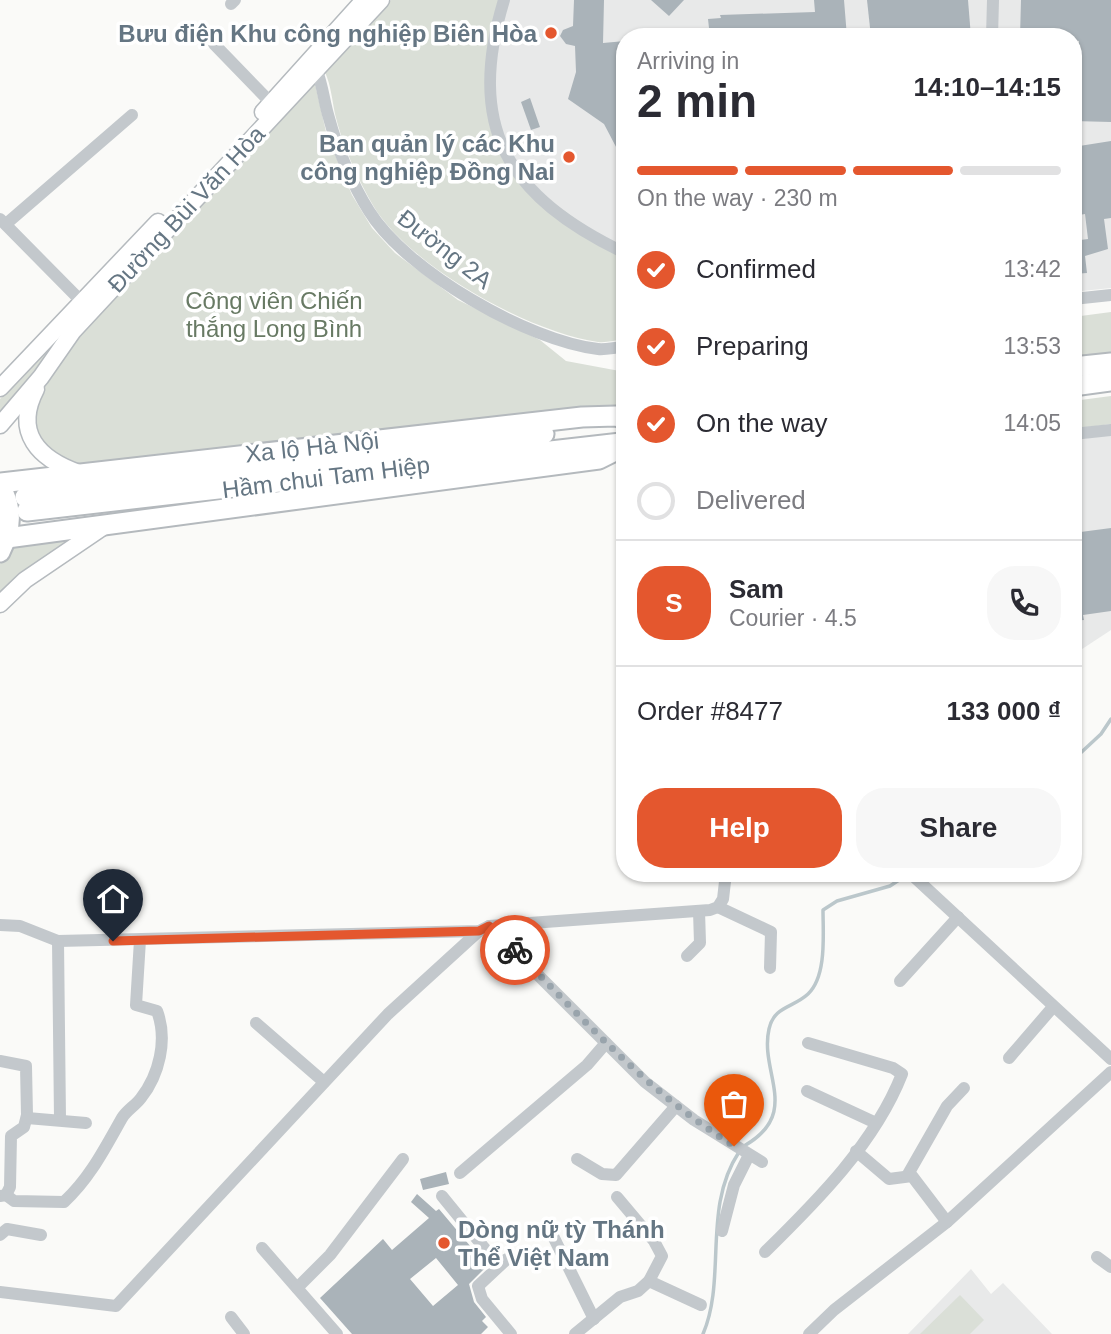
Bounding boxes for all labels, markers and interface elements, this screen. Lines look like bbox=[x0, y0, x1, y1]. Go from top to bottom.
place label: Bưu điện Khu công nghiệp Biên Hòa bbox=[118, 20, 538, 47]
marker: Bưu điện Khu công nghiệp Biên Hòa bbox=[543, 25, 559, 41]
text: Arriving in bbox=[637, 48, 739, 74]
text: 14:10–14:15 bbox=[914, 72, 1061, 102]
text: 2 min bbox=[637, 75, 757, 127]
street label: Đường Bùi Văn Hòa bbox=[102, 120, 270, 298]
place label: Ban quản lý các Khu công nghiệp Đồng Nai bbox=[300, 130, 555, 185]
marker: Ban quản lý các Khu công nghiệp Đồng Nai bbox=[561, 149, 577, 165]
text: On the way · 230 m bbox=[637, 185, 838, 211]
street label: Đường 2A bbox=[393, 204, 497, 294]
icon: check bbox=[637, 251, 675, 289]
text: Confirmed bbox=[696, 254, 816, 284]
text: 13:42 bbox=[1003, 256, 1061, 282]
park label: Công viên Chiến thắng Long Bình bbox=[185, 287, 363, 342]
icon: check bbox=[637, 328, 675, 366]
text: Preparing bbox=[696, 331, 809, 361]
text: 13:53 bbox=[1003, 333, 1061, 359]
icon: check bbox=[637, 405, 675, 443]
text: On the way bbox=[696, 408, 828, 438]
text: 14:05 bbox=[1003, 410, 1061, 436]
street label: Xa lộ Hà Nội bbox=[244, 427, 380, 467]
street label: Hầm chui Tam Hiệp bbox=[221, 451, 431, 503]
text: Delivered bbox=[696, 485, 806, 515]
button: phone bbox=[987, 566, 1061, 640]
text: Sam bbox=[729, 574, 784, 604]
text: S bbox=[665, 588, 683, 618]
text: Courier · 4.5 bbox=[729, 605, 857, 631]
text: Order #8477 bbox=[637, 696, 783, 726]
text: 133 000 ₫ bbox=[946, 696, 1061, 726]
button: Help bbox=[637, 788, 842, 868]
button: Share bbox=[856, 788, 1061, 868]
pin bbox=[83, 869, 143, 941]
icon: home bbox=[94, 880, 132, 918]
courier bbox=[480, 915, 550, 985]
icon: bike bbox=[496, 931, 534, 969]
pin bbox=[704, 1074, 764, 1146]
icon: bag bbox=[715, 1085, 753, 1123]
place label: Dòng nữ tỳ Thánh Thể Việt Nam bbox=[458, 1216, 665, 1271]
marker: Dòng nữ tỳ Thánh Thể Việt Nam bbox=[436, 1235, 452, 1251]

